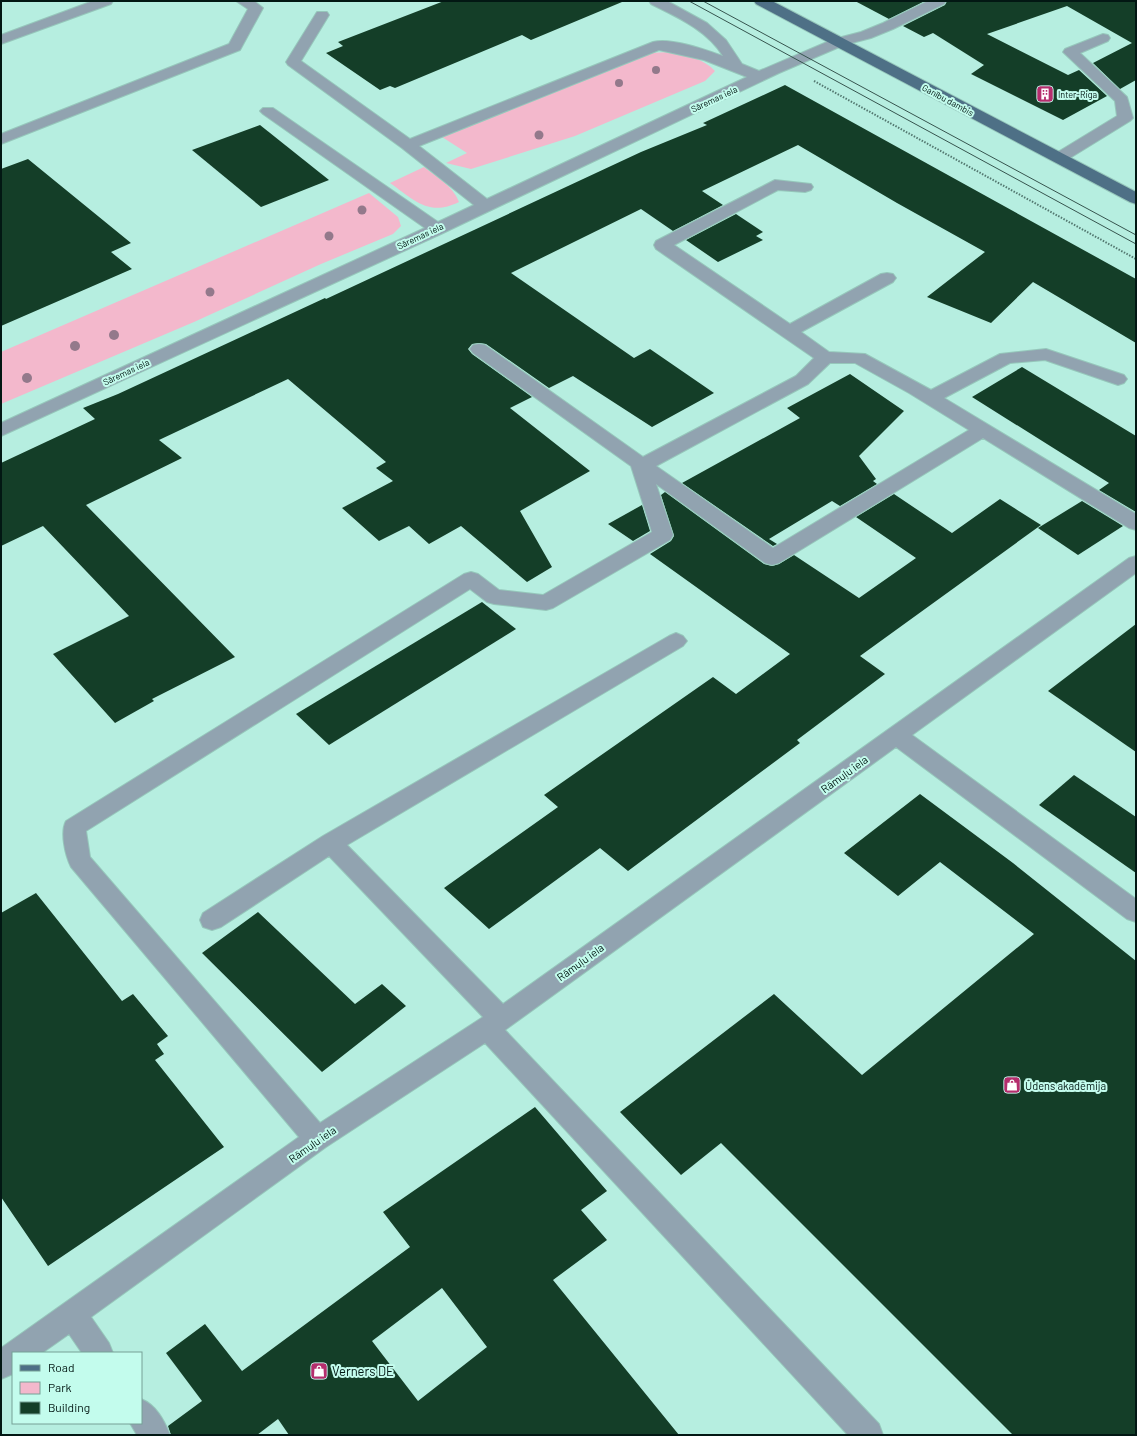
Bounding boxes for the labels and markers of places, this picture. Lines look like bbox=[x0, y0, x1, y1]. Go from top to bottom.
building icon: Inter-Riga bbox=[1035, 84, 1055, 104]
place label: Inter-Riga bbox=[1058, 89, 1097, 100]
shop icon: Ūdens akadēmija bbox=[1002, 1075, 1022, 1095]
place label: Ūdens akadēmija bbox=[1025, 1079, 1106, 1092]
shop icon: Verners DE bbox=[309, 1361, 329, 1381]
place label: Verners DE bbox=[332, 1363, 394, 1379]

